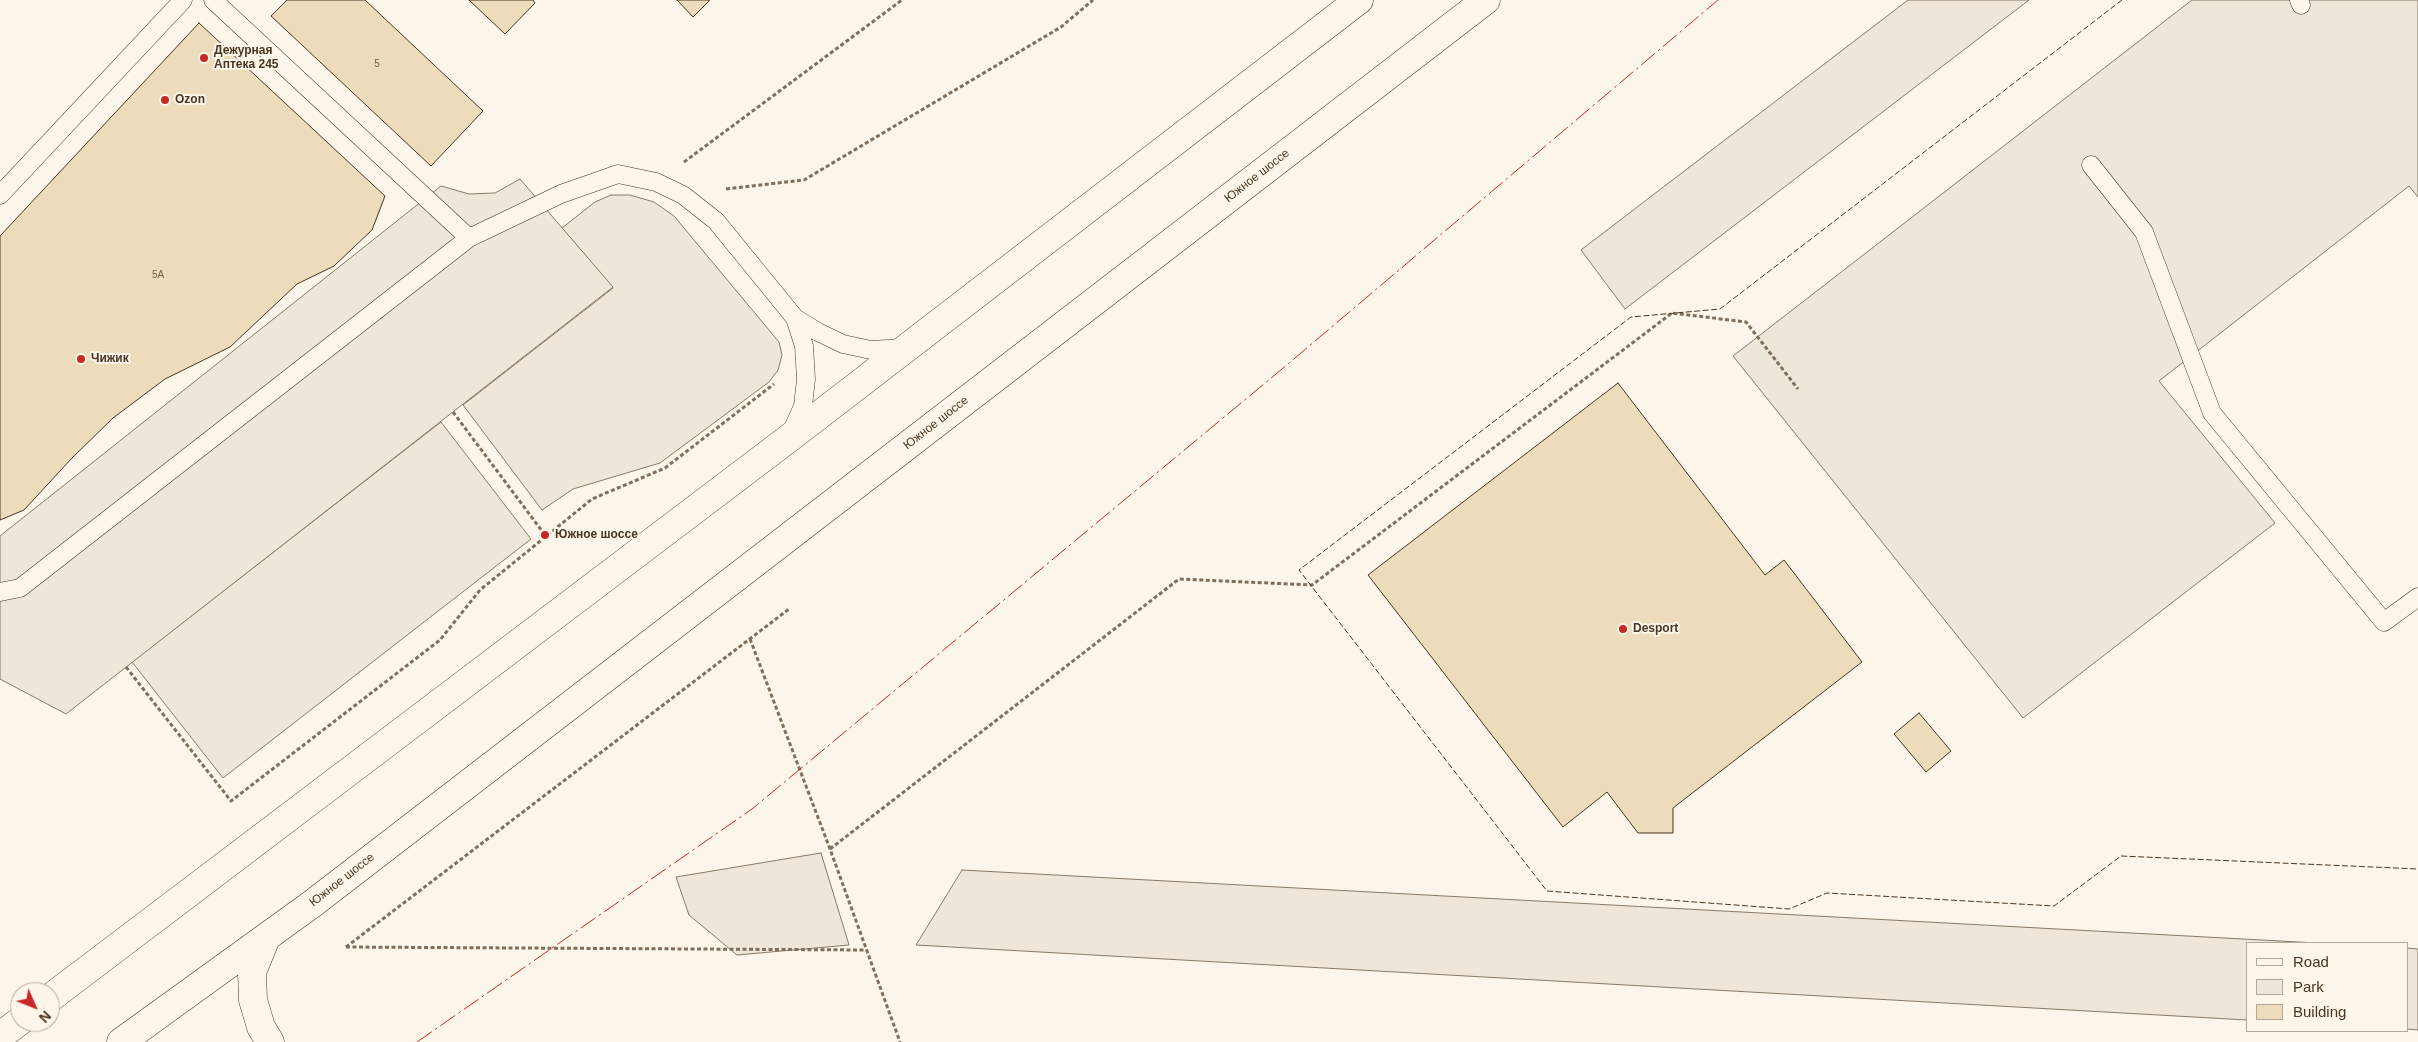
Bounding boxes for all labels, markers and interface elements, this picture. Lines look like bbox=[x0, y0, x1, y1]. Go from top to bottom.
place label: Дежурная Аптека 245 bbox=[214, 44, 278, 72]
marker: Дежурная Аптека 245 bbox=[198, 52, 210, 64]
house number: 5 bbox=[374, 58, 380, 70]
place label: Ozon bbox=[175, 93, 205, 107]
marker: Ozon bbox=[159, 94, 171, 106]
street label: Южное шоссе bbox=[1222, 146, 1292, 206]
house number: 5А bbox=[152, 269, 164, 281]
place label: Чижик bbox=[91, 352, 129, 366]
marker: Чижик bbox=[75, 353, 87, 365]
street label: Южное шоссе bbox=[901, 393, 971, 453]
place label: Южное шоссе bbox=[555, 528, 638, 542]
marker: Южное шоссе bbox=[539, 529, 551, 541]
place label: Desport bbox=[1633, 622, 1678, 636]
marker: Desport bbox=[1617, 623, 1629, 635]
street label: Южное шоссе bbox=[307, 850, 377, 910]
legend bbox=[2246, 942, 2408, 1032]
text: Road bbox=[2293, 953, 2329, 970]
text: Park bbox=[2293, 978, 2324, 995]
north arrow bbox=[10, 982, 60, 1032]
text: Building bbox=[2293, 1003, 2346, 1020]
text: N bbox=[36, 1008, 54, 1026]

